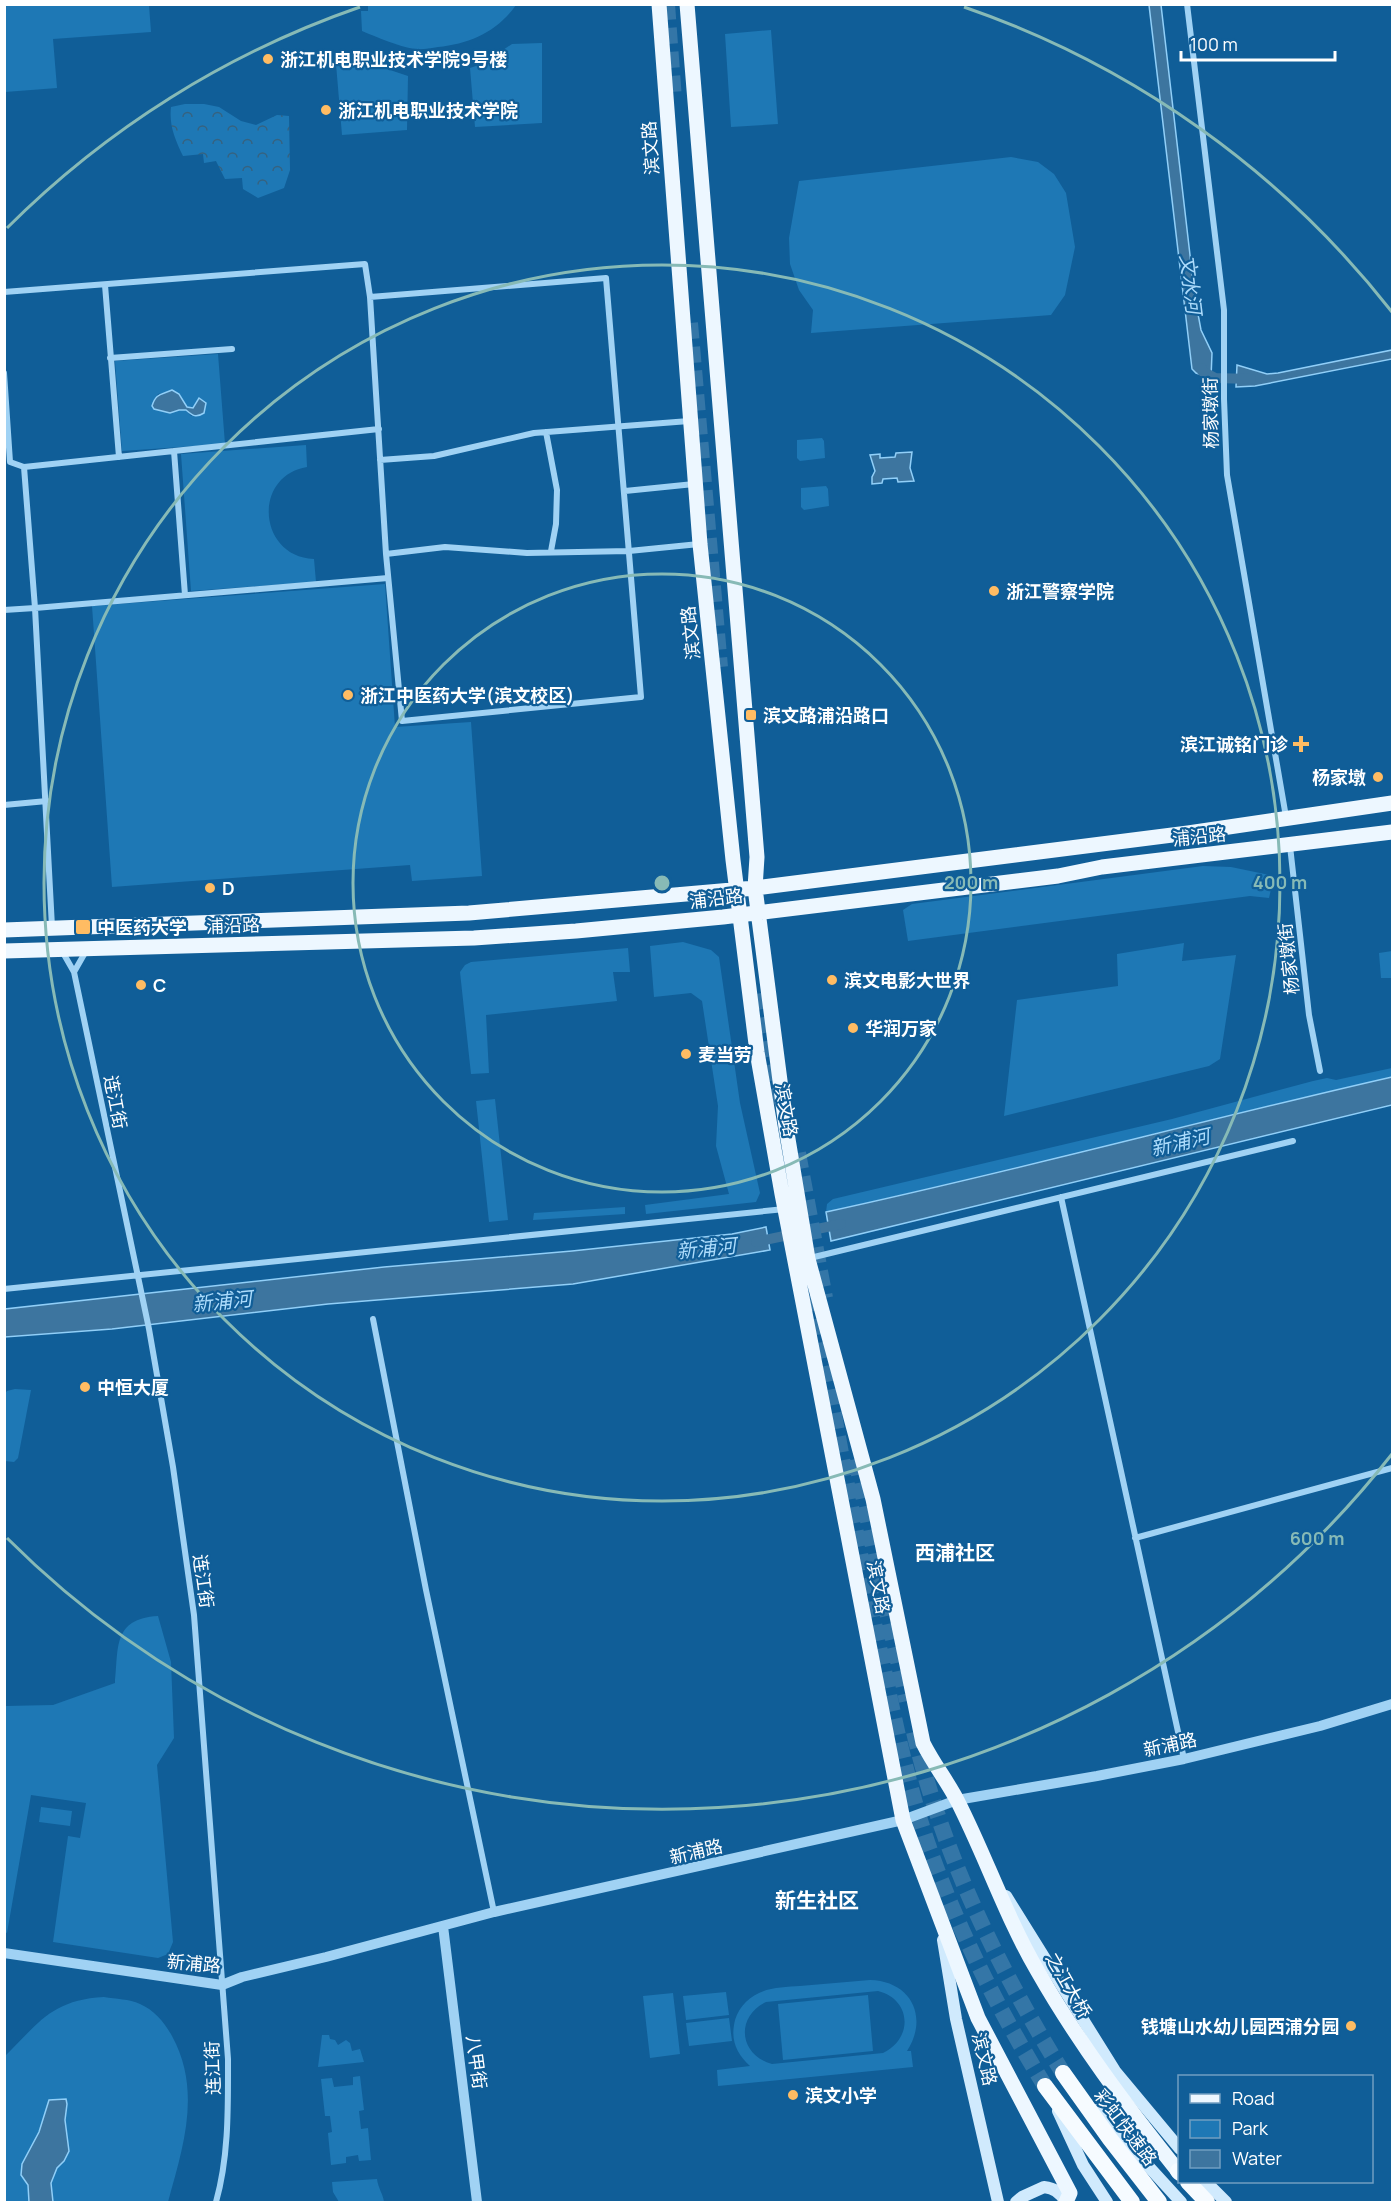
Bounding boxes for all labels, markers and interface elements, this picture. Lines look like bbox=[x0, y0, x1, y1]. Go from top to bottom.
scale bar bbox=[1181, 24, 1336, 62]
text: 100 m bbox=[1190, 32, 1238, 56]
place label: 浙江机电职业技术学院9号楼 bbox=[280, 47, 507, 71]
marker: 浙江机电职业技术学院9号楼 bbox=[261, 52, 275, 66]
place label: 浙江机电职业技术学院 bbox=[338, 98, 518, 122]
marker: 浙江机电职业技术学院 bbox=[319, 103, 333, 117]
street label: 滨文路 bbox=[636, 120, 664, 176]
water label: 文水河 bbox=[1174, 253, 1209, 319]
street label: 杨家墩街 bbox=[1197, 377, 1223, 449]
place label: 浙江警察学院 bbox=[1006, 579, 1114, 603]
marker: 浙江警察学院 bbox=[987, 584, 1001, 598]
street label: 滨文路 bbox=[675, 605, 705, 661]
place label: 浙江中医药大学(滨文校区) bbox=[360, 683, 574, 707]
marker: 浙江中医药大学(滨文校区) bbox=[341, 688, 355, 702]
place label: 滨文路浦沿路口 bbox=[763, 703, 889, 727]
marker: 滨文路浦沿路口 bbox=[744, 708, 758, 722]
place label: 滨江诚铭门诊 bbox=[1180, 732, 1288, 756]
marker: 滨江诚铭门诊 bbox=[1292, 735, 1310, 753]
place label: 杨家墩 bbox=[1312, 765, 1366, 789]
marker: 杨家墩 bbox=[1371, 770, 1385, 784]
street label: 浦沿路 bbox=[1171, 821, 1227, 851]
text: 200 m bbox=[944, 870, 998, 894]
text: 400 m bbox=[1253, 870, 1307, 894]
centre of rings bbox=[652, 873, 672, 893]
place label: D bbox=[222, 876, 235, 900]
marker: D bbox=[203, 881, 217, 895]
street label: 浦沿路 bbox=[688, 883, 744, 913]
street label: 浦沿路 bbox=[206, 912, 260, 938]
place label: 中医药大学 bbox=[97, 915, 187, 939]
marker: 中医药大学 bbox=[74, 918, 92, 936]
street label: 杨家墩街 bbox=[1272, 922, 1304, 996]
place label: 滨文电影大世界 bbox=[844, 968, 970, 992]
place label: C bbox=[153, 973, 166, 997]
marker: 滨文电影大世界 bbox=[825, 973, 839, 987]
marker: C bbox=[134, 978, 148, 992]
place label: 华润万家 bbox=[865, 1016, 937, 1040]
marker: 华润万家 bbox=[846, 1021, 860, 1035]
place label: 麦当劳 bbox=[698, 1042, 752, 1066]
marker: 麦当劳 bbox=[679, 1047, 693, 1061]
street label: 连江街 bbox=[99, 1073, 133, 1131]
street label: 滨文路 bbox=[770, 1081, 804, 1139]
water label: 新浦河 bbox=[1148, 1121, 1216, 1162]
water label: 新浦河 bbox=[675, 1231, 741, 1265]
water label: 新浦河 bbox=[191, 1284, 257, 1318]
place label: 中恒大厦 bbox=[97, 1375, 169, 1399]
marker: 中恒大厦 bbox=[78, 1380, 92, 1394]
text: 600 m bbox=[1290, 1526, 1344, 1550]
district label: 西浦社区 bbox=[915, 1539, 995, 1566]
street label: 连江街 bbox=[188, 1553, 220, 1609]
street label: 滨文路 bbox=[862, 1558, 896, 1616]
street label: 新浦路 bbox=[1141, 1727, 1199, 1761]
street label: 新浦路 bbox=[667, 1833, 725, 1869]
district label: 新生社区 bbox=[775, 1886, 859, 1914]
street label: 之江大桥 bbox=[1041, 1948, 1097, 2022]
street label: 新浦路 bbox=[166, 1949, 222, 1977]
place label: 钱塘山水幼儿园西浦分园 bbox=[1141, 2014, 1339, 2038]
marker: 钱塘山水幼儿园西浦分园 bbox=[1344, 2019, 1358, 2033]
street label: 滨文路 bbox=[967, 2030, 1003, 2088]
street label: 八甲街 bbox=[461, 2034, 493, 2090]
street label: 连江街 bbox=[199, 2041, 225, 2095]
legend bbox=[1178, 2075, 1373, 2183]
place label: 滨文小学 bbox=[805, 2083, 877, 2107]
street label: 彩虹快速路 bbox=[1089, 2084, 1163, 2170]
text: Road bbox=[1232, 2086, 1275, 2110]
marker: 滨文小学 bbox=[786, 2088, 800, 2102]
text: Park bbox=[1232, 2116, 1269, 2140]
text: Water bbox=[1232, 2146, 1282, 2170]

